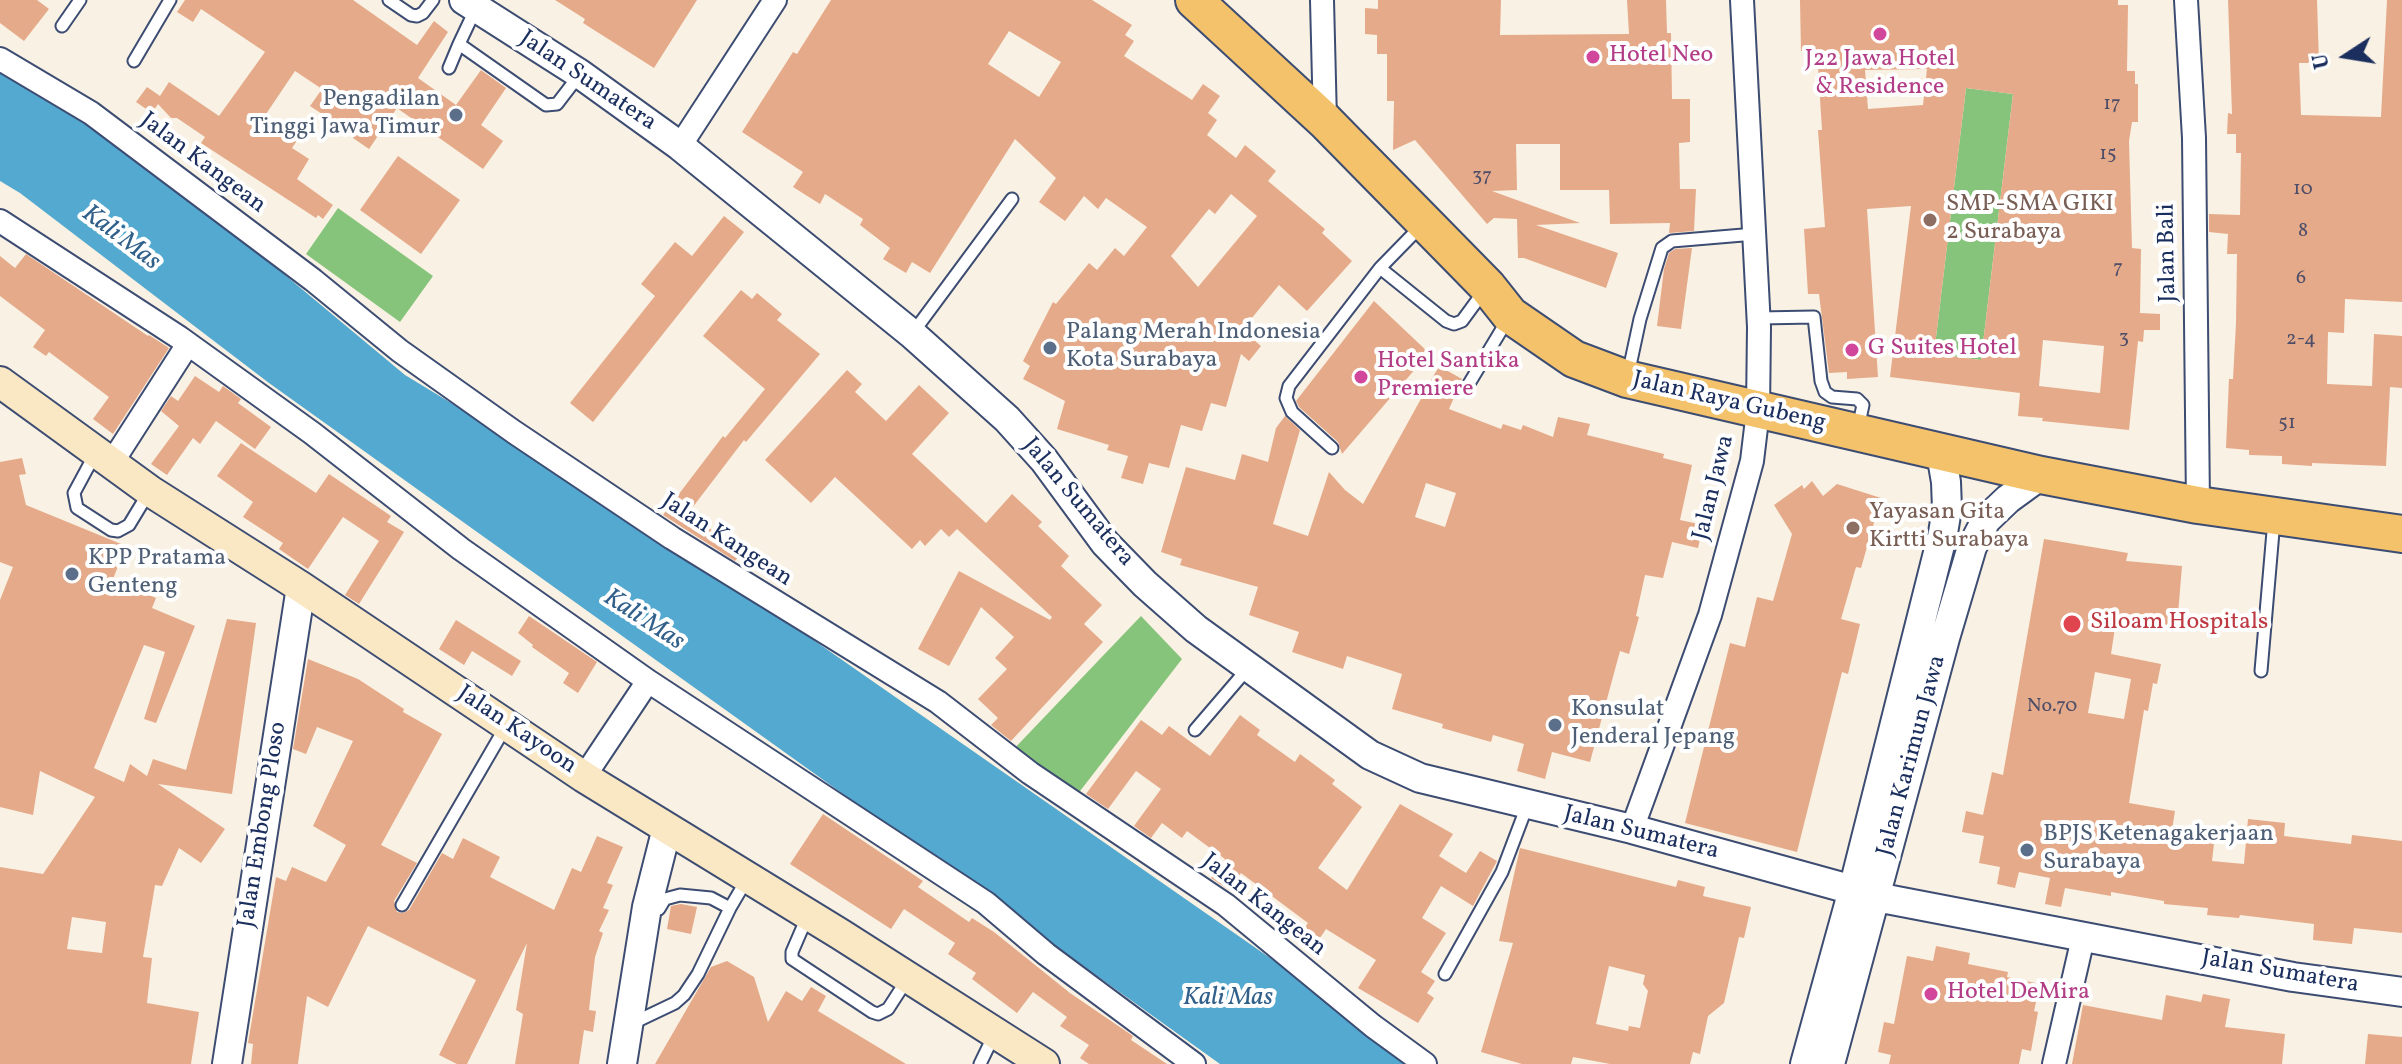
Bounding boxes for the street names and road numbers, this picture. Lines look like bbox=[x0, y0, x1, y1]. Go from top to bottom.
street label: Jalan Sumatera bbox=[513, 26, 661, 138]
street label: Jalan Kangean bbox=[133, 107, 271, 221]
street label: Jalan Bali bbox=[2154, 203, 2184, 303]
street label: Jalan Raya Gubeng bbox=[1629, 367, 1829, 439]
street label: Jalan Jawa bbox=[1688, 432, 1742, 544]
street label: Jalan Sumatera bbox=[1015, 433, 1139, 573]
street label: Jalan Kangean bbox=[655, 488, 797, 594]
street label: Jalan Karimun Jawa bbox=[1872, 652, 1954, 860]
street label: Jalan Kayoon bbox=[451, 680, 581, 782]
street label: Jalan Embong Ploso bbox=[234, 720, 294, 930]
street label: Jalan Sumatera bbox=[1560, 801, 1722, 867]
street label: Jalan Kangean bbox=[1195, 848, 1331, 964]
street label: Jalan Sumatera bbox=[2199, 945, 2361, 1001]

